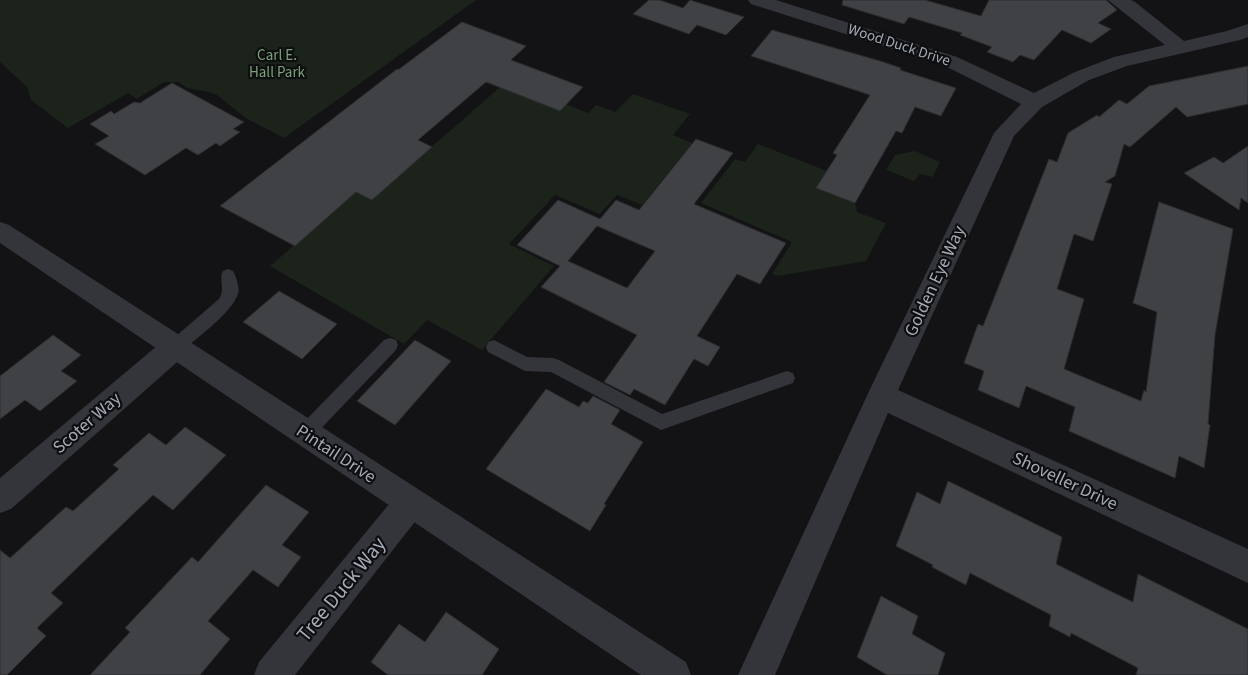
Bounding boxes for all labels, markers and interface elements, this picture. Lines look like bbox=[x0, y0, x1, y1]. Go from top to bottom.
street label: Wood Duck Drive bbox=[845, 19, 953, 71]
park label: Carl E. Hall Park bbox=[249, 45, 306, 83]
street label: Golden Eye Way bbox=[898, 221, 972, 340]
street label: Scoter Way bbox=[48, 386, 127, 460]
street label: Pintail Drive bbox=[291, 419, 381, 489]
street label: Shoveller Drive bbox=[1008, 446, 1122, 516]
street label: Tree Duck Way bbox=[289, 530, 393, 648]

